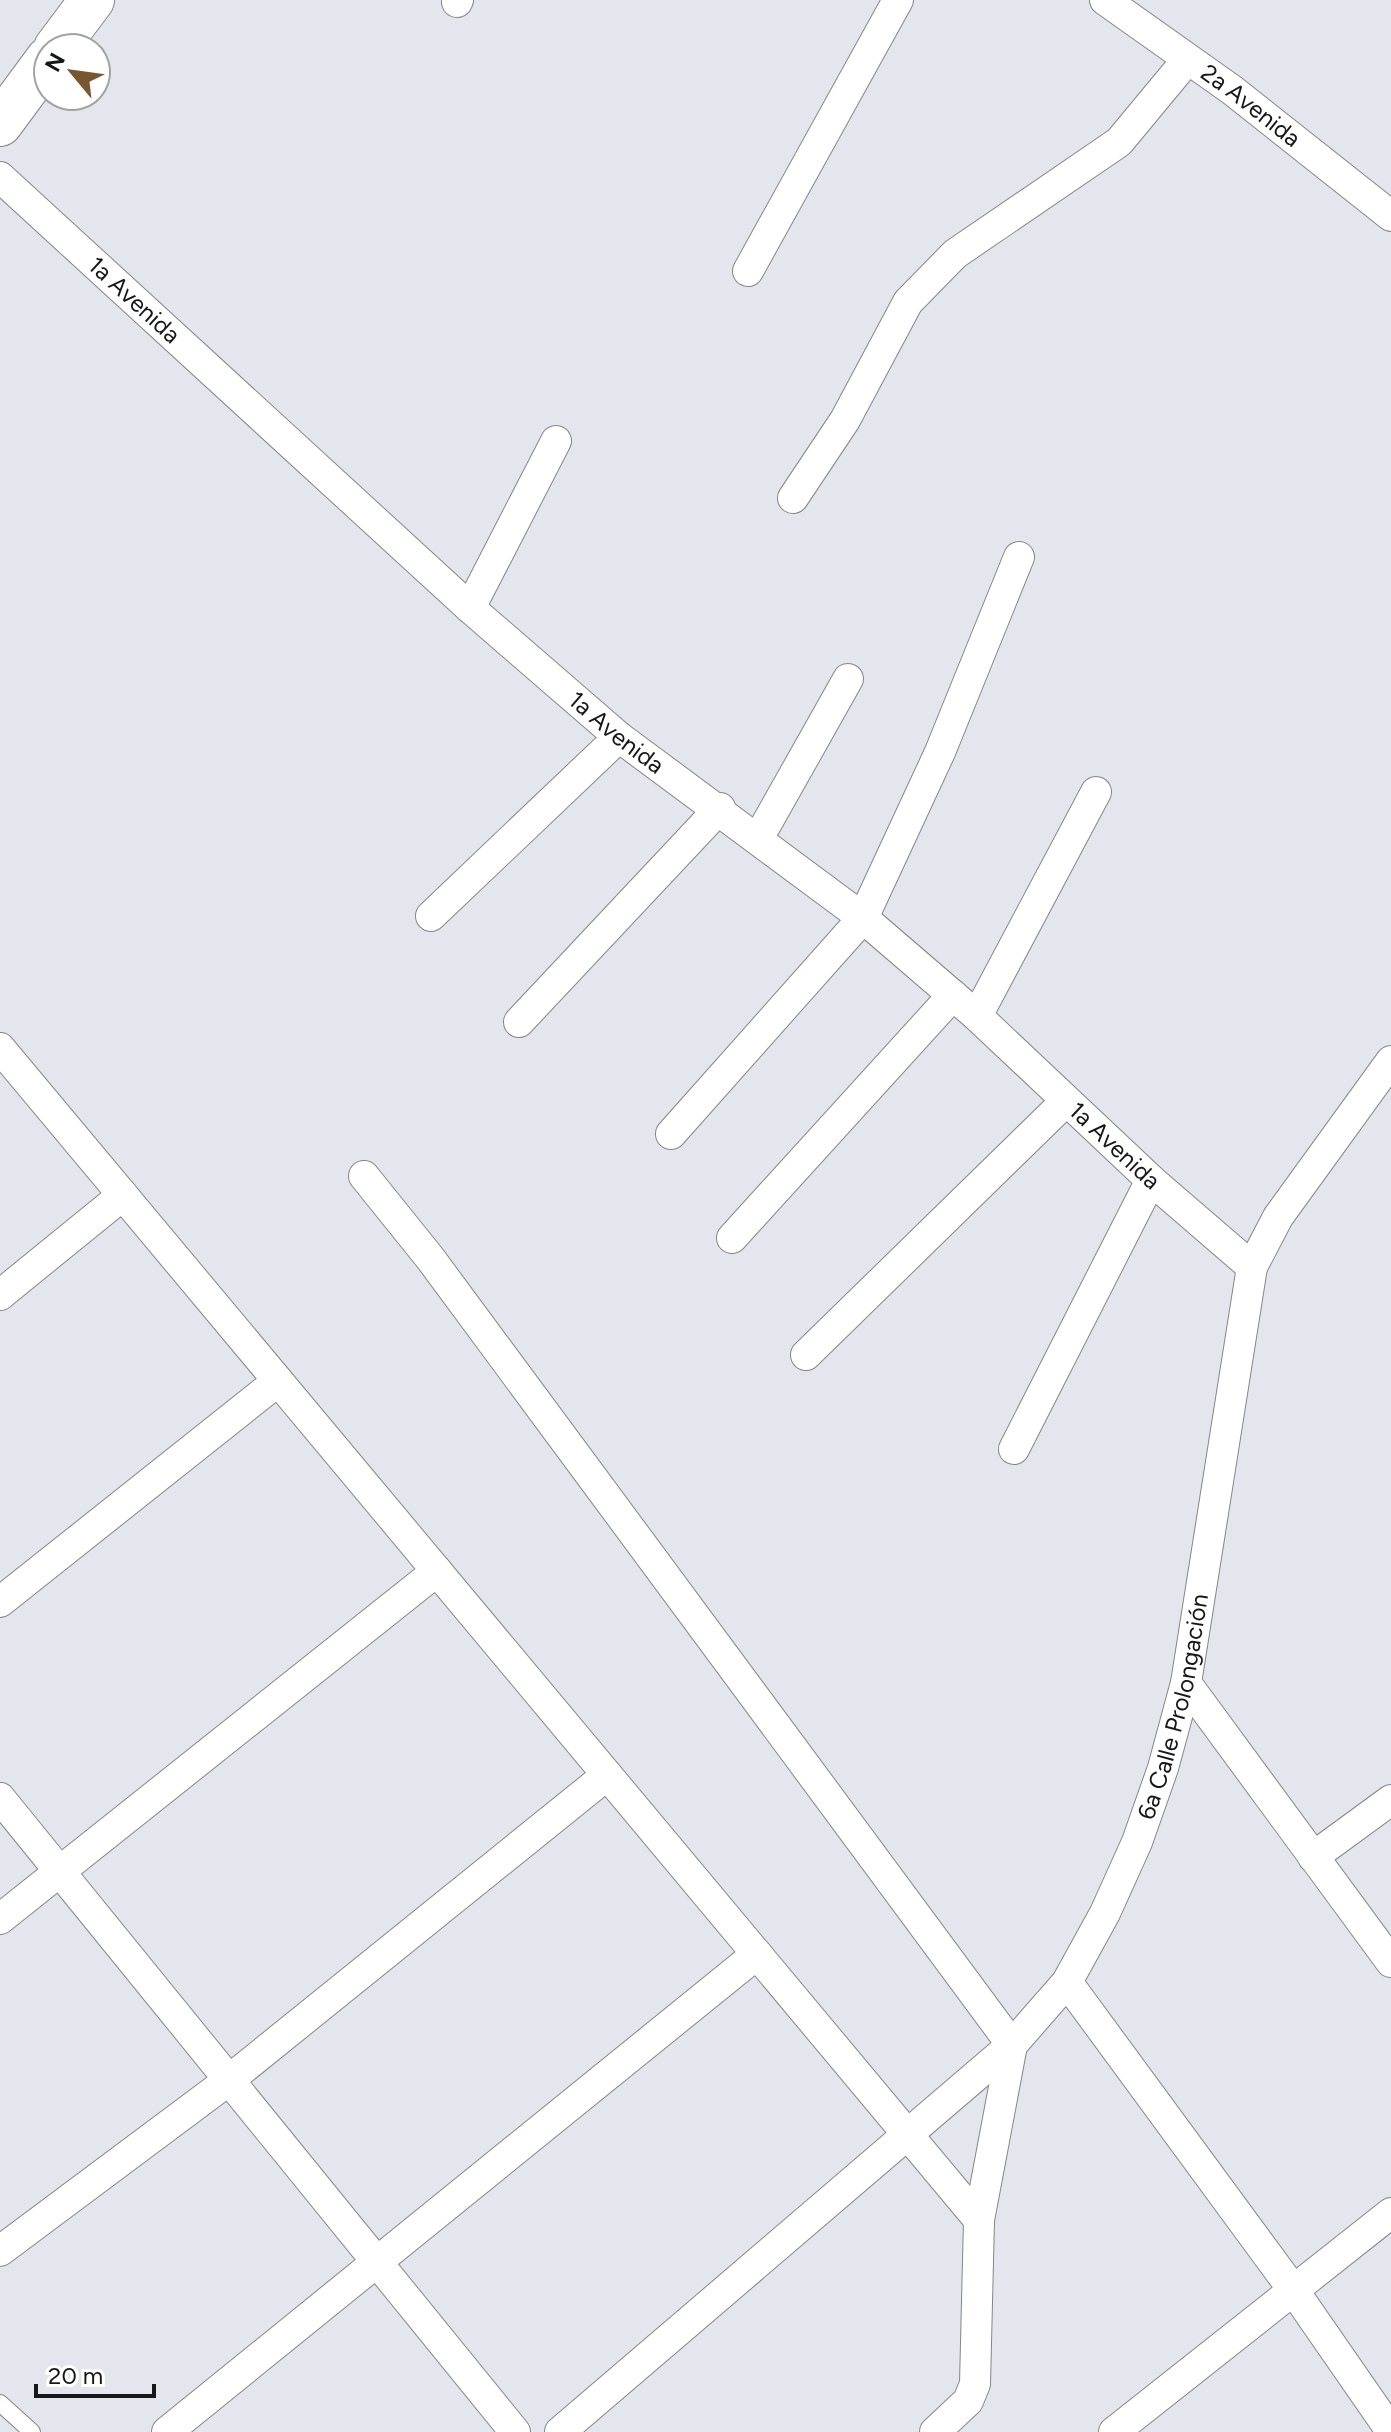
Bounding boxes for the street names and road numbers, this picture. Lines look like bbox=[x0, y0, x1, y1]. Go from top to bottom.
street label: 2a Avenida bbox=[1196, 58, 1307, 153]
street label: 1a Avenida bbox=[82, 250, 187, 349]
street label: 1a Avenida bbox=[563, 685, 670, 780]
street label: 1a Avenida bbox=[1063, 1095, 1166, 1195]
street label: 6a Calle Prolongación bbox=[1131, 1592, 1214, 1823]

